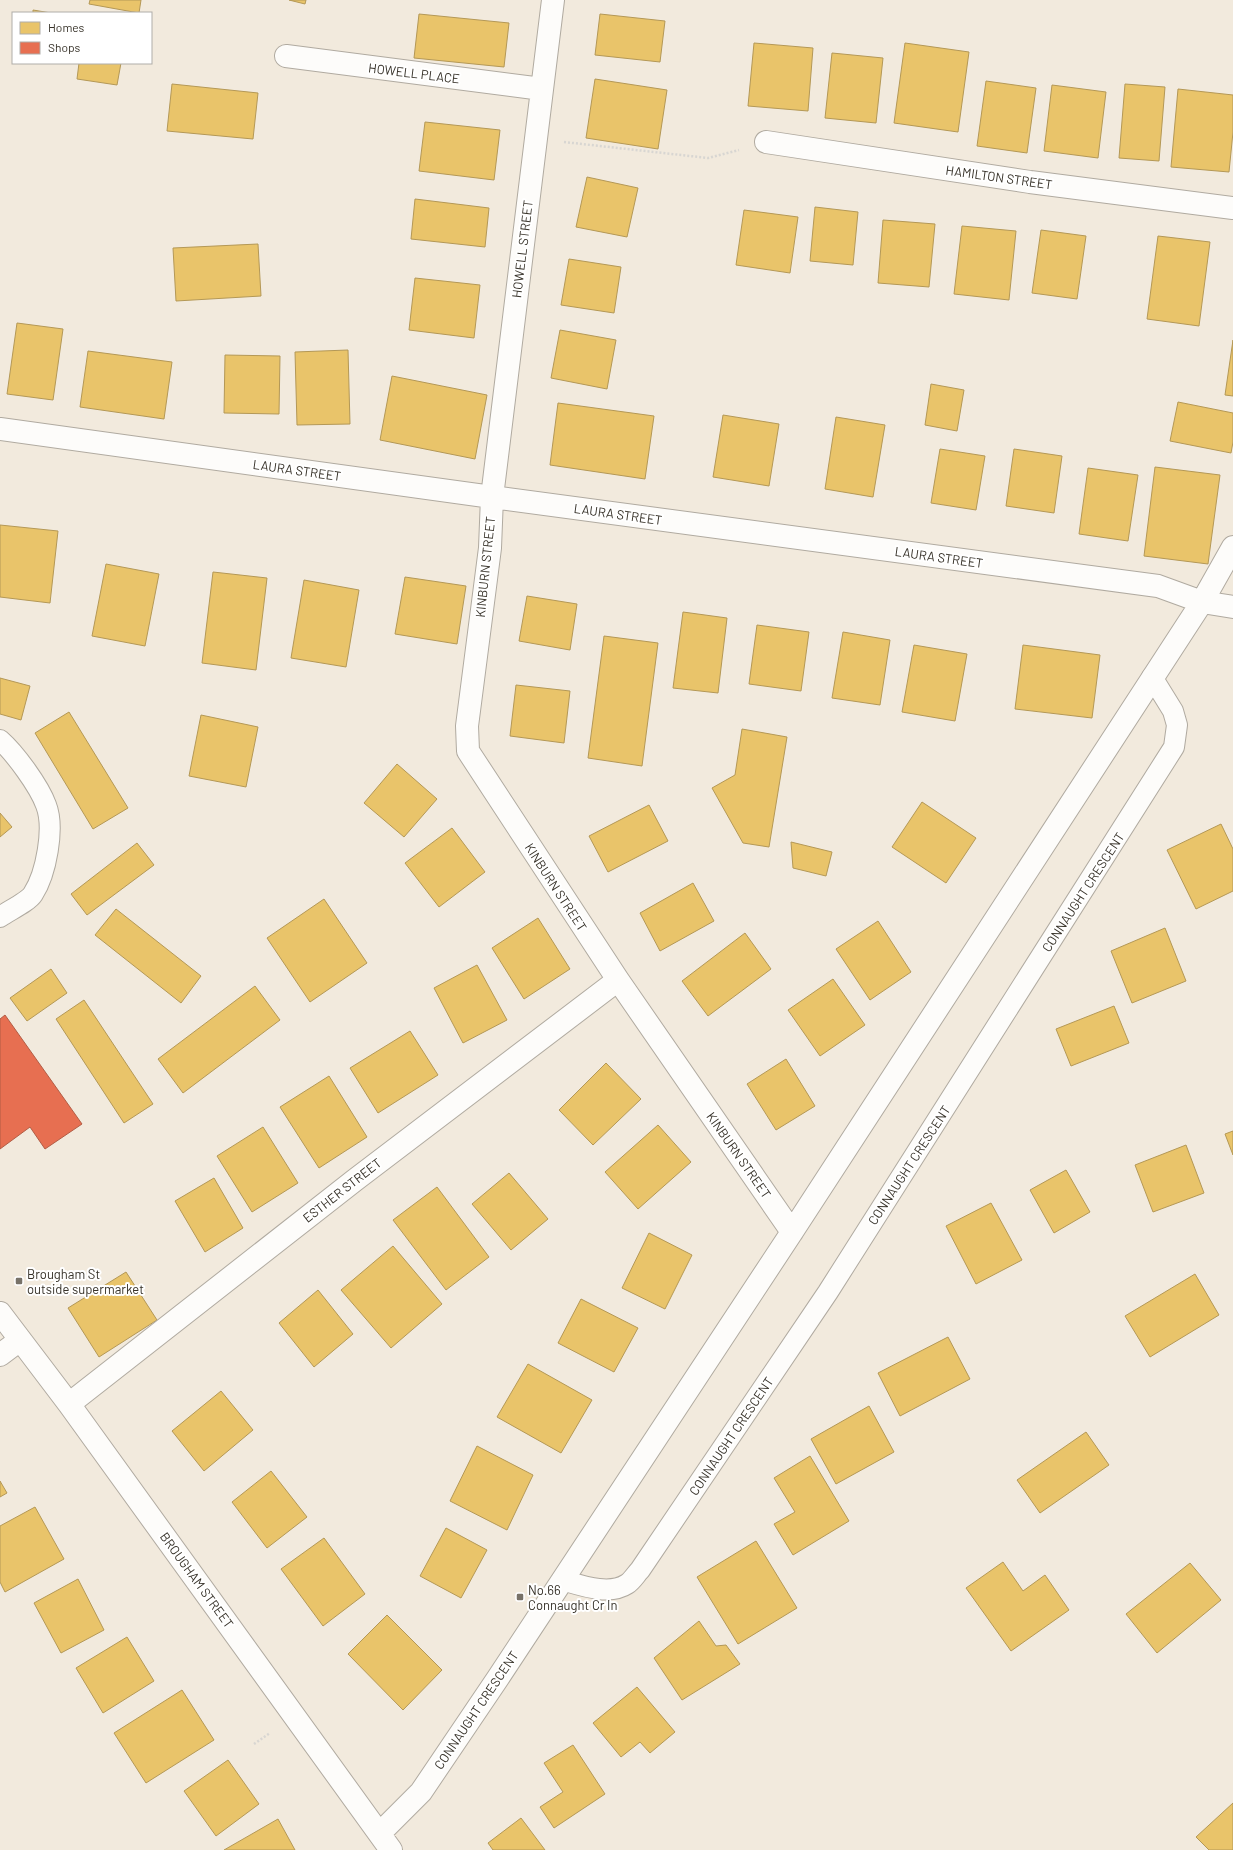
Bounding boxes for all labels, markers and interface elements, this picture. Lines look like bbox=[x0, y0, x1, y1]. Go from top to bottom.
legend bbox=[12, 12, 152, 64]
text: Homes bbox=[48, 20, 85, 34]
text: Shops bbox=[48, 40, 81, 54]
street label: HOWELL PLACE bbox=[367, 59, 461, 87]
street label: HAMILTON STREET bbox=[945, 162, 1053, 192]
street label: HOWELL STREET bbox=[508, 199, 536, 299]
street label: LAURA STREET bbox=[252, 456, 342, 484]
street label: LAURA STREET bbox=[573, 500, 663, 528]
street label: KINBURN STREET bbox=[472, 516, 498, 618]
street label: LAURA STREET bbox=[894, 543, 984, 571]
street label: CONNAUGHT CRESCENT bbox=[1038, 829, 1128, 955]
street label: KINBURN STREET bbox=[522, 840, 590, 934]
street label: CONNAUGHT CRESCENT bbox=[864, 1102, 954, 1228]
street label: KINBURN STREET bbox=[703, 1109, 775, 1201]
street label: ESTHER STREET bbox=[300, 1154, 384, 1226]
place label: Brougham St outside supermarket bbox=[27, 1266, 144, 1297]
marker: Brougham St outside supermarket bbox=[14, 1276, 24, 1286]
street label: CONNAUGHT CRESCENT bbox=[685, 1374, 777, 1498]
street label: BROUGHAM STREET bbox=[157, 1529, 237, 1631]
place label: No.66 Connaught Cr In bbox=[528, 1582, 617, 1613]
marker: No.66 Connaught Cr In bbox=[515, 1592, 525, 1602]
street label: CONNAUGHT CRESCENT bbox=[430, 1648, 522, 1772]

